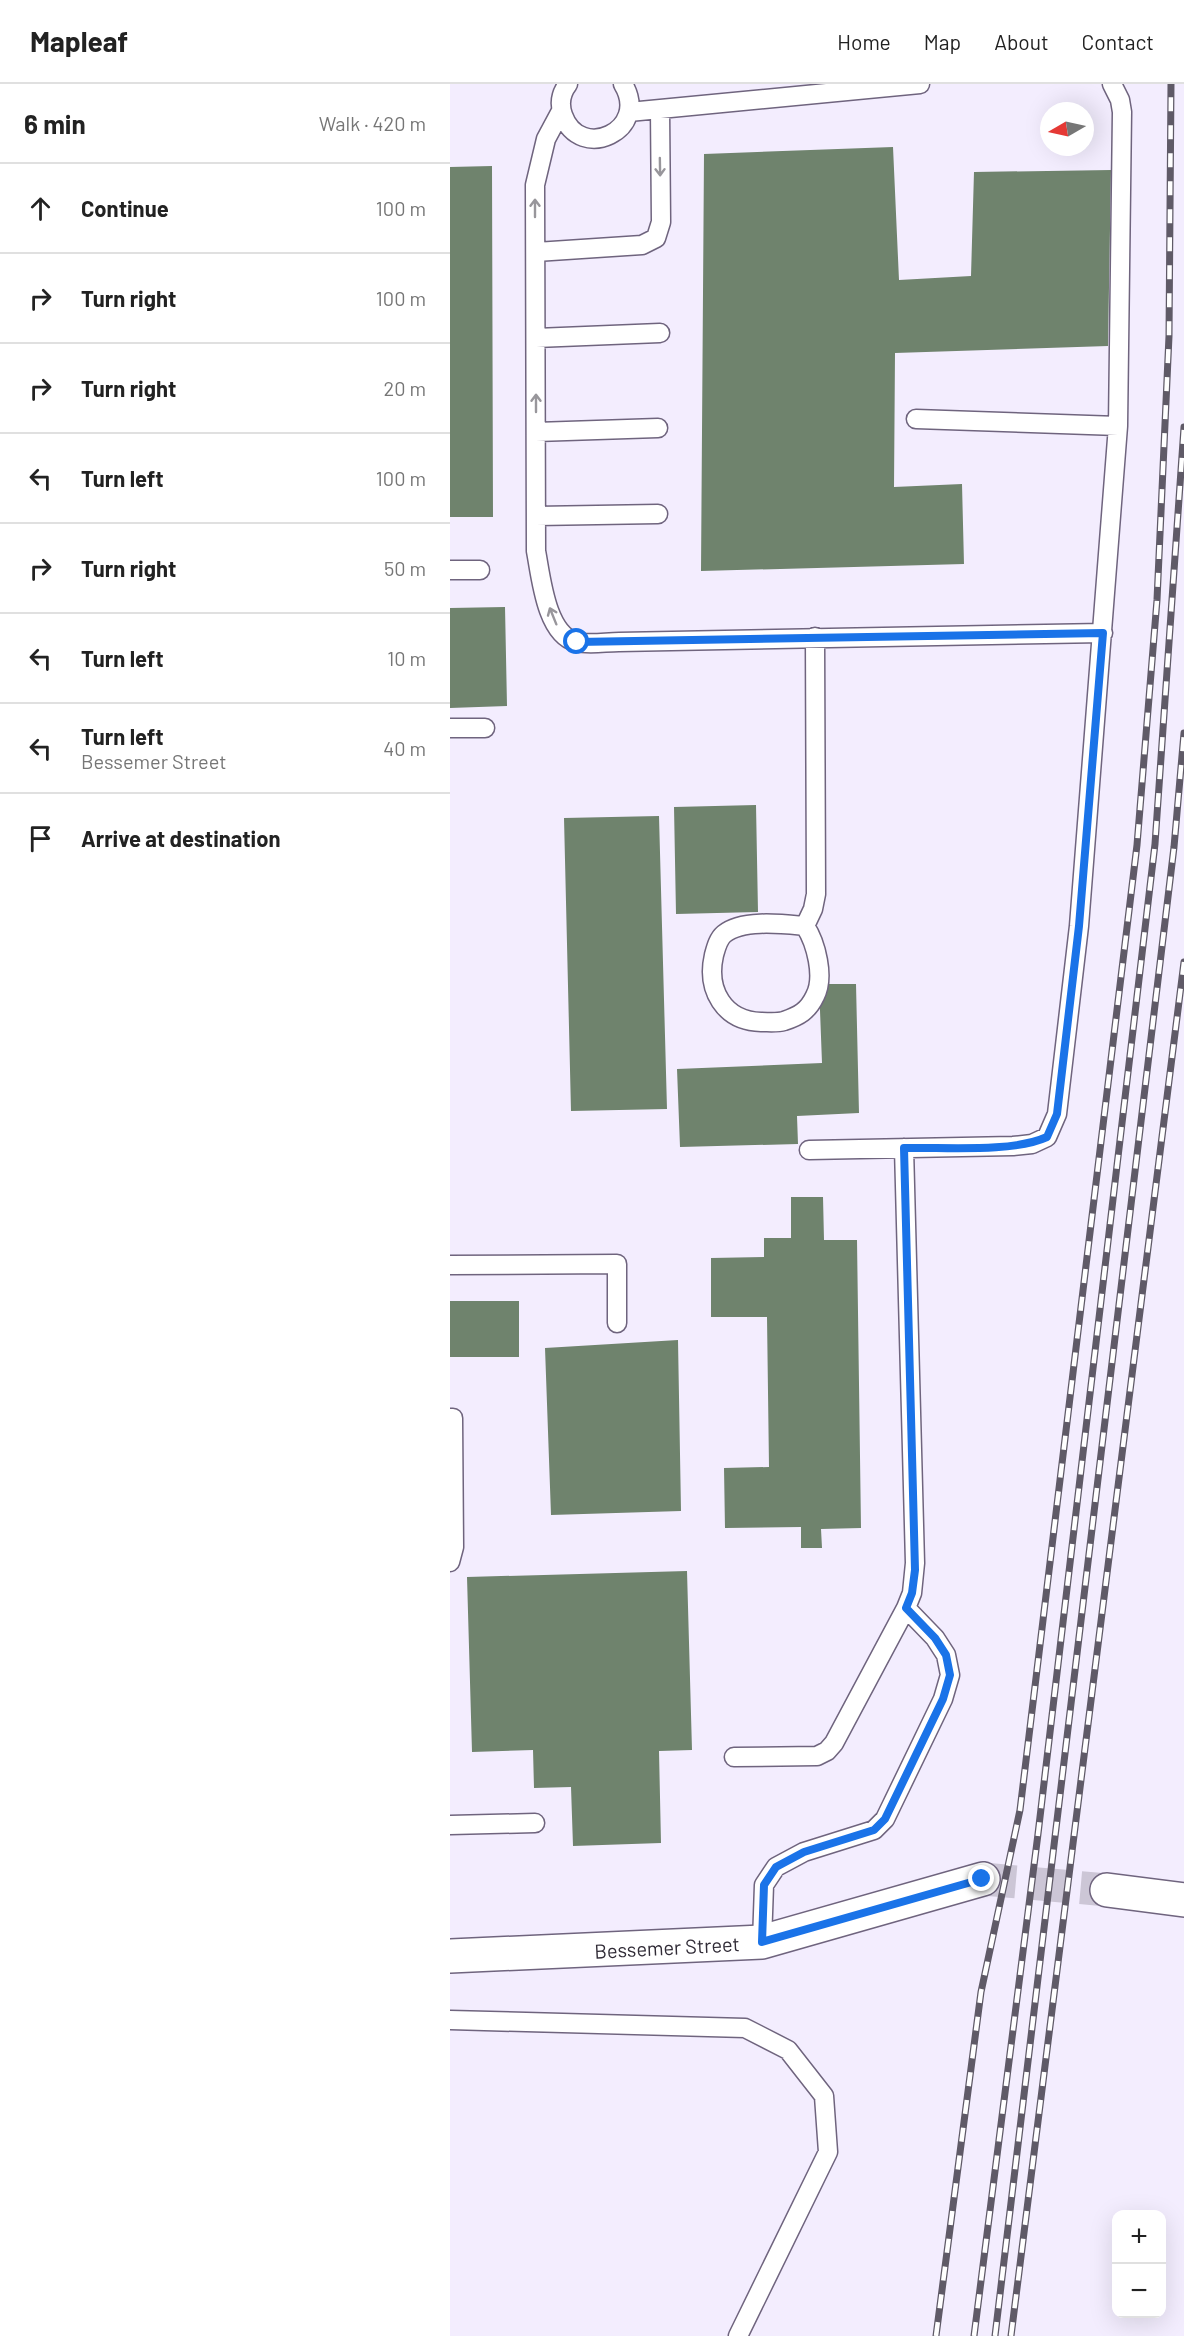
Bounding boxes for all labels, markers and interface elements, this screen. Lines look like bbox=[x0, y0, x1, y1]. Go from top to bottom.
text: Mapleaf bbox=[30, 24, 128, 58]
text: Home bbox=[837, 29, 891, 54]
text: Map bbox=[924, 29, 961, 54]
text: About bbox=[994, 29, 1049, 54]
text: Contact bbox=[1082, 29, 1154, 54]
north arrow bbox=[1040, 102, 1094, 156]
text: 6 min bbox=[24, 108, 86, 139]
text: Walk · 420 m bbox=[319, 111, 426, 135]
one-way arrow bbox=[655, 157, 666, 177]
icon: ahead bbox=[24, 192, 57, 225]
text: Continue bbox=[81, 195, 169, 221]
text: 100 m bbox=[376, 196, 426, 220]
one-way arrow bbox=[529, 198, 541, 218]
icon: right bbox=[24, 282, 57, 315]
text: Turn right bbox=[81, 285, 176, 311]
text: 100 m bbox=[376, 286, 426, 310]
icon: right bbox=[24, 372, 57, 405]
text: Turn right bbox=[81, 375, 176, 401]
text: 20 m bbox=[383, 376, 426, 400]
one-way arrow bbox=[530, 393, 542, 413]
icon: left bbox=[24, 462, 57, 495]
text: Turn left bbox=[81, 465, 164, 491]
text: 100 m bbox=[376, 466, 426, 490]
icon: right bbox=[24, 552, 57, 585]
text: Turn right bbox=[81, 555, 176, 581]
text: 50 m bbox=[384, 556, 426, 580]
one-way arrow bbox=[546, 608, 557, 626]
route start bbox=[563, 628, 589, 654]
icon: left bbox=[24, 642, 57, 675]
text: Turn left bbox=[81, 645, 164, 671]
text: 10 m bbox=[387, 646, 426, 670]
text: Turn left bbox=[81, 723, 164, 749]
icon: left bbox=[24, 732, 57, 765]
text: 40 m bbox=[383, 736, 426, 760]
text: Bessemer Street bbox=[81, 749, 227, 773]
icon: arrive bbox=[24, 822, 57, 855]
text: Arrive at destination bbox=[81, 825, 280, 851]
route end bbox=[968, 1865, 994, 1891]
street label: Bessemer Street bbox=[594, 1931, 740, 1963]
map controls bbox=[1112, 2210, 1166, 2318]
button: + bbox=[1112, 2210, 1166, 2264]
button: − bbox=[1112, 2264, 1166, 2318]

